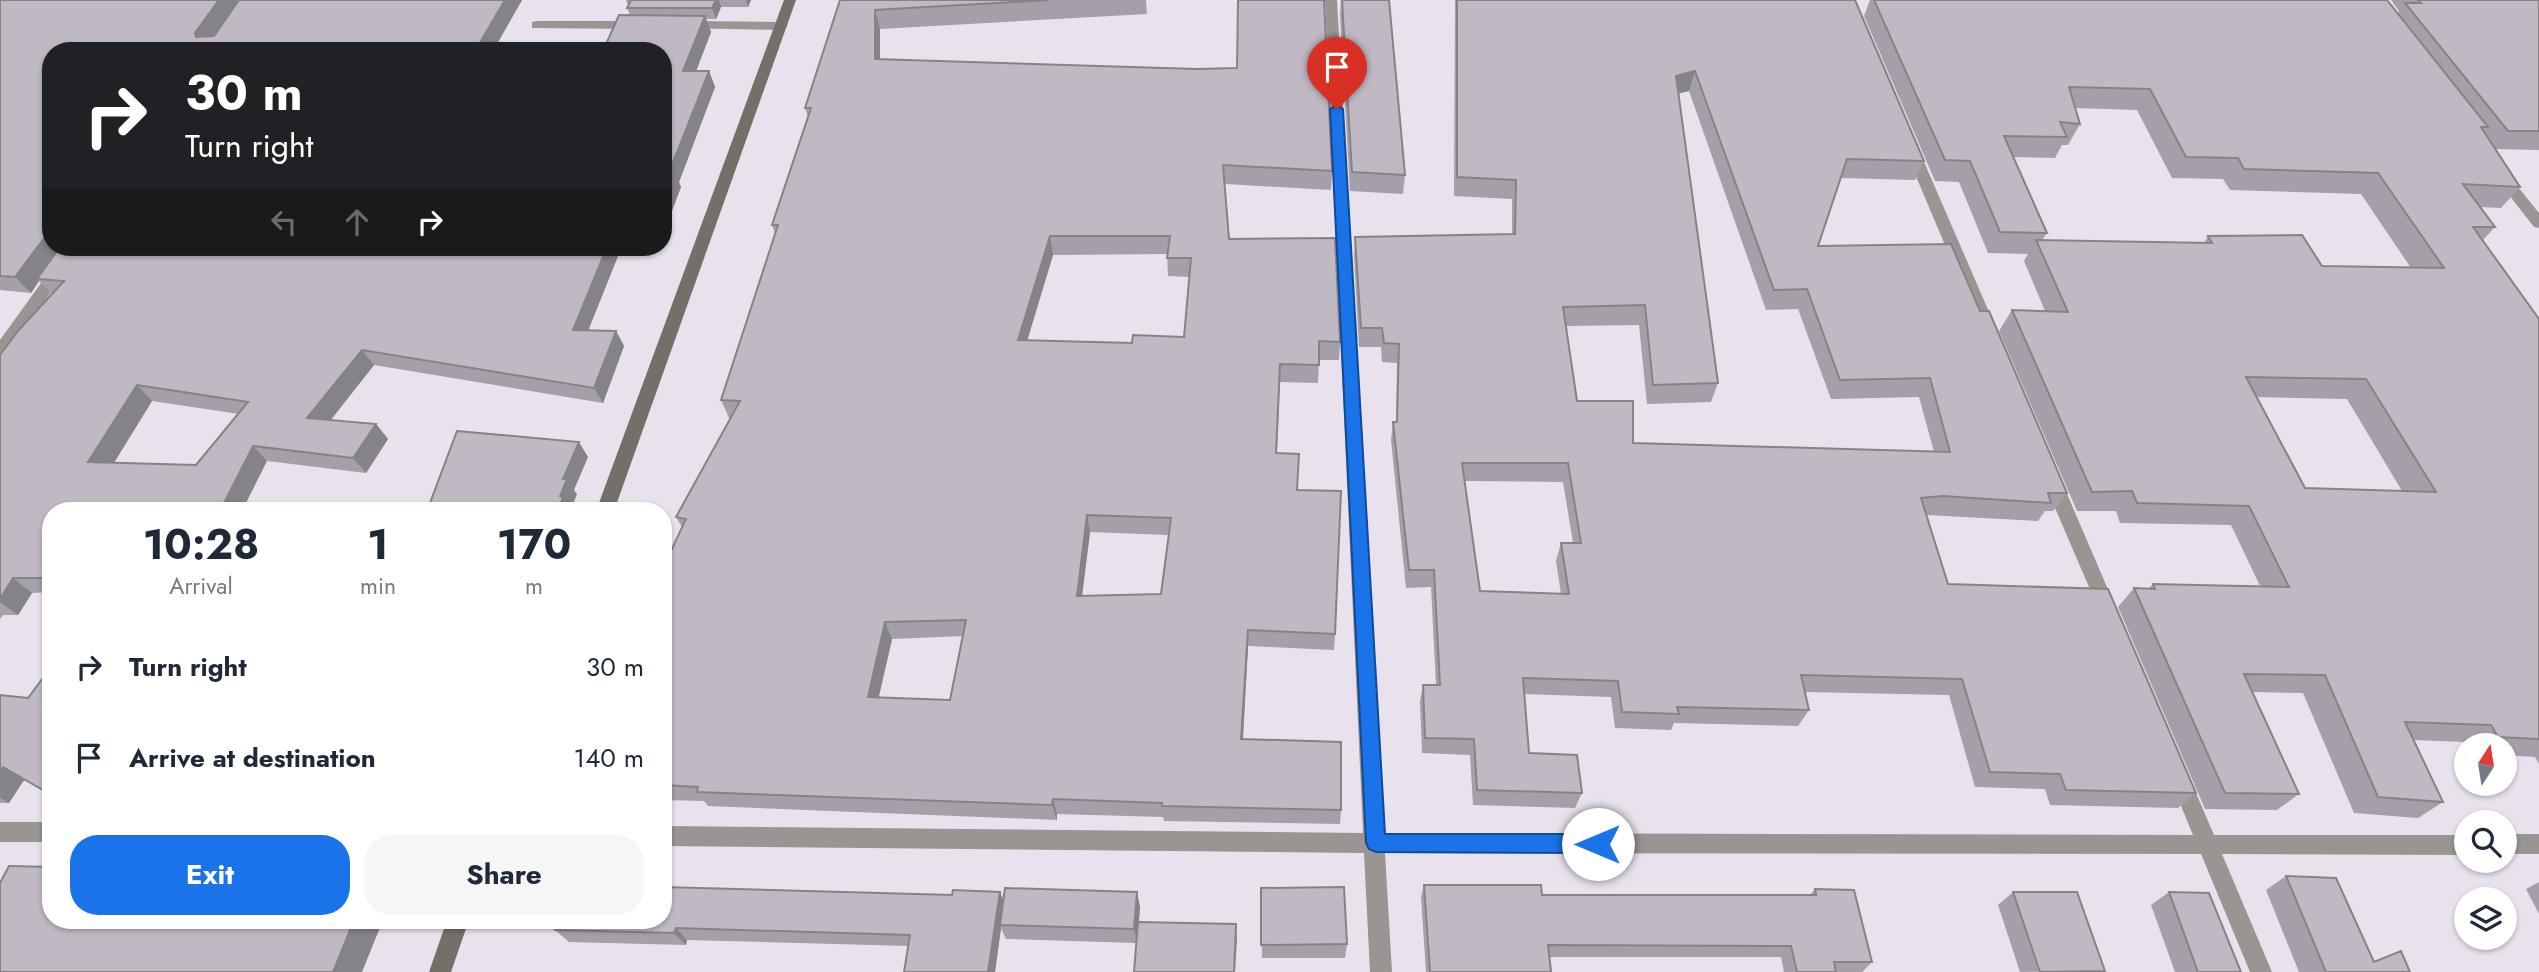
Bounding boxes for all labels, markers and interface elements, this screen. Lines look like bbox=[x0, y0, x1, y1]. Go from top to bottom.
pin bbox=[1307, 37, 1367, 109]
icon: arrive bbox=[1318, 48, 1356, 86]
text: 30 m bbox=[185, 58, 303, 128]
icon: right bbox=[70, 70, 161, 161]
text: Turn right bbox=[185, 123, 314, 169]
icon: left bbox=[265, 203, 303, 241]
icon: ahead bbox=[338, 203, 376, 241]
icon: right bbox=[411, 203, 449, 241]
text: 10:28 bbox=[143, 514, 259, 575]
text: 1 bbox=[367, 514, 389, 575]
text: 170 bbox=[497, 514, 571, 575]
text: Arrival bbox=[169, 569, 233, 603]
text: min bbox=[360, 569, 396, 603]
text: m bbox=[525, 569, 543, 603]
icon: right bbox=[70, 648, 108, 686]
text: Turn right bbox=[129, 648, 247, 686]
text: 30 m bbox=[586, 648, 644, 686]
north arrow bbox=[2454, 733, 2516, 796]
map controls bbox=[2454, 733, 2517, 950]
icon: arrive bbox=[70, 739, 108, 777]
text: Arrive at destination bbox=[129, 739, 376, 777]
text: 140 m bbox=[573, 739, 644, 777]
position arrow bbox=[1561, 807, 1635, 881]
button: search bbox=[2454, 810, 2517, 873]
button: Exit bbox=[70, 835, 350, 915]
button: Share bbox=[364, 835, 644, 915]
button: layers bbox=[2454, 887, 2517, 950]

